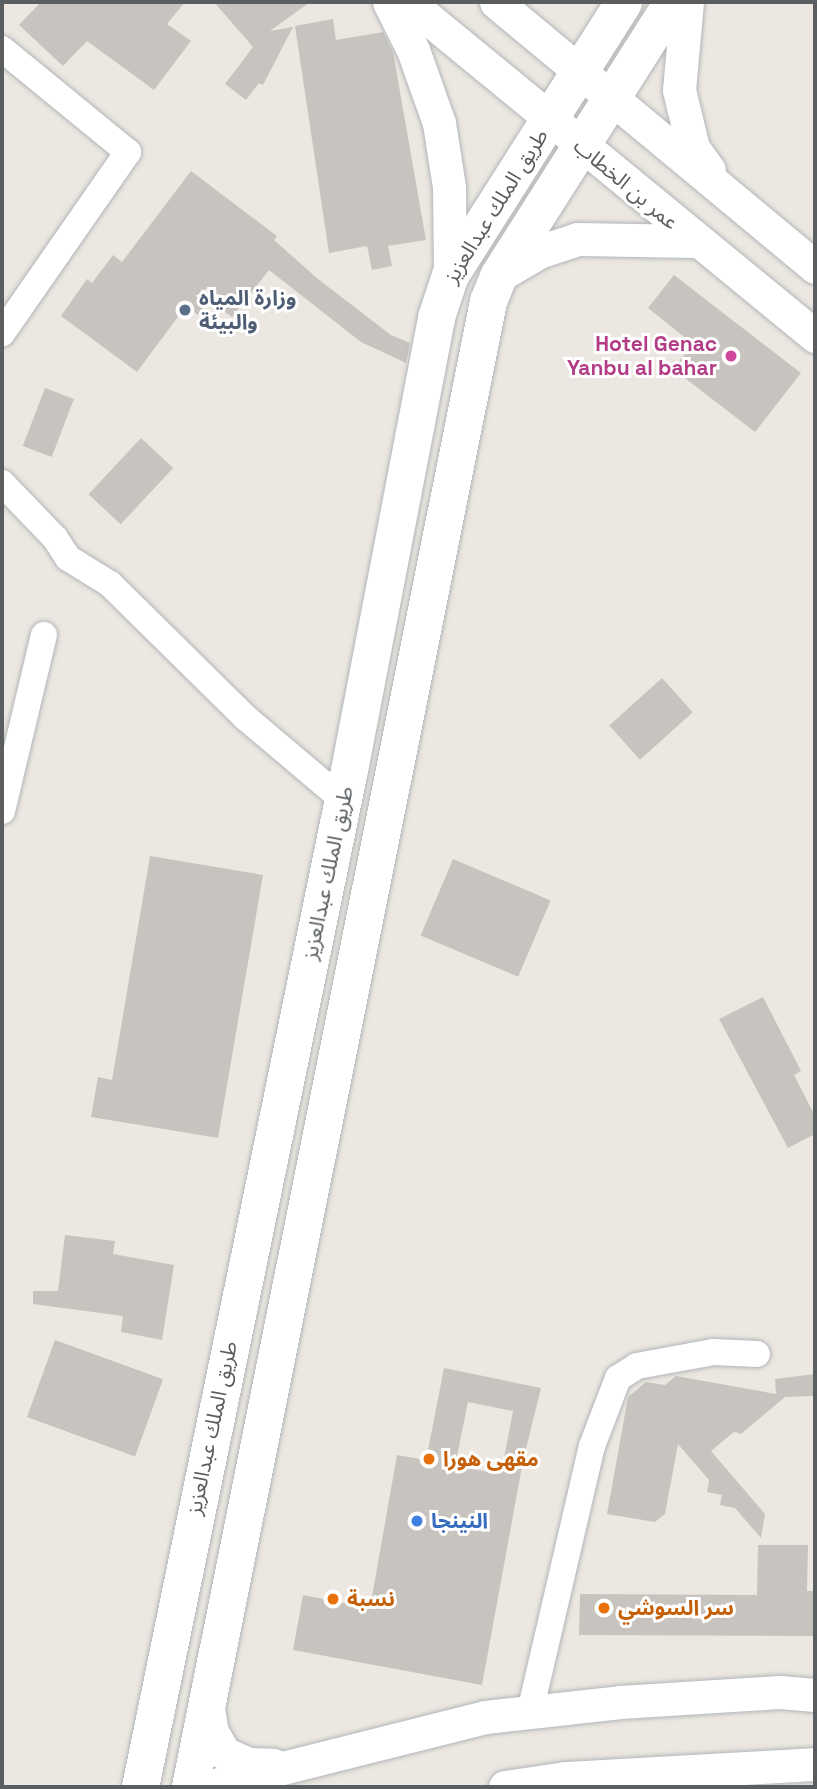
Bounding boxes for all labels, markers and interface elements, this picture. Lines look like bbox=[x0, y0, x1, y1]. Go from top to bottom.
street label: طريق الملك عبدالعزيز bbox=[438, 124, 554, 288]
street label: عمر بن الخطاب bbox=[569, 133, 683, 235]
place label: وزارة المياه والبيئة bbox=[199, 285, 296, 335]
marker: وزارة المياه والبيئة bbox=[177, 302, 193, 318]
place label: Hotel Genac Yanbu al bahar bbox=[567, 331, 717, 381]
marker: Hotel Genac Yanbu al bahar bbox=[723, 348, 739, 364]
street label: طريق الملك عبدالعزيز bbox=[297, 784, 359, 962]
street label: طريق الملك عبدالعزيز bbox=[181, 1339, 243, 1517]
place label: مقهى هورا bbox=[443, 1446, 539, 1472]
marker: مقهى هورا bbox=[421, 1451, 437, 1467]
place label: النينجا bbox=[431, 1508, 488, 1534]
marker: النينجا bbox=[409, 1513, 425, 1529]
place label: نسبة bbox=[347, 1586, 395, 1612]
marker: نسبة bbox=[325, 1591, 341, 1607]
place label: سر السوشي bbox=[618, 1595, 734, 1621]
marker: سر السوشي bbox=[596, 1600, 612, 1616]

